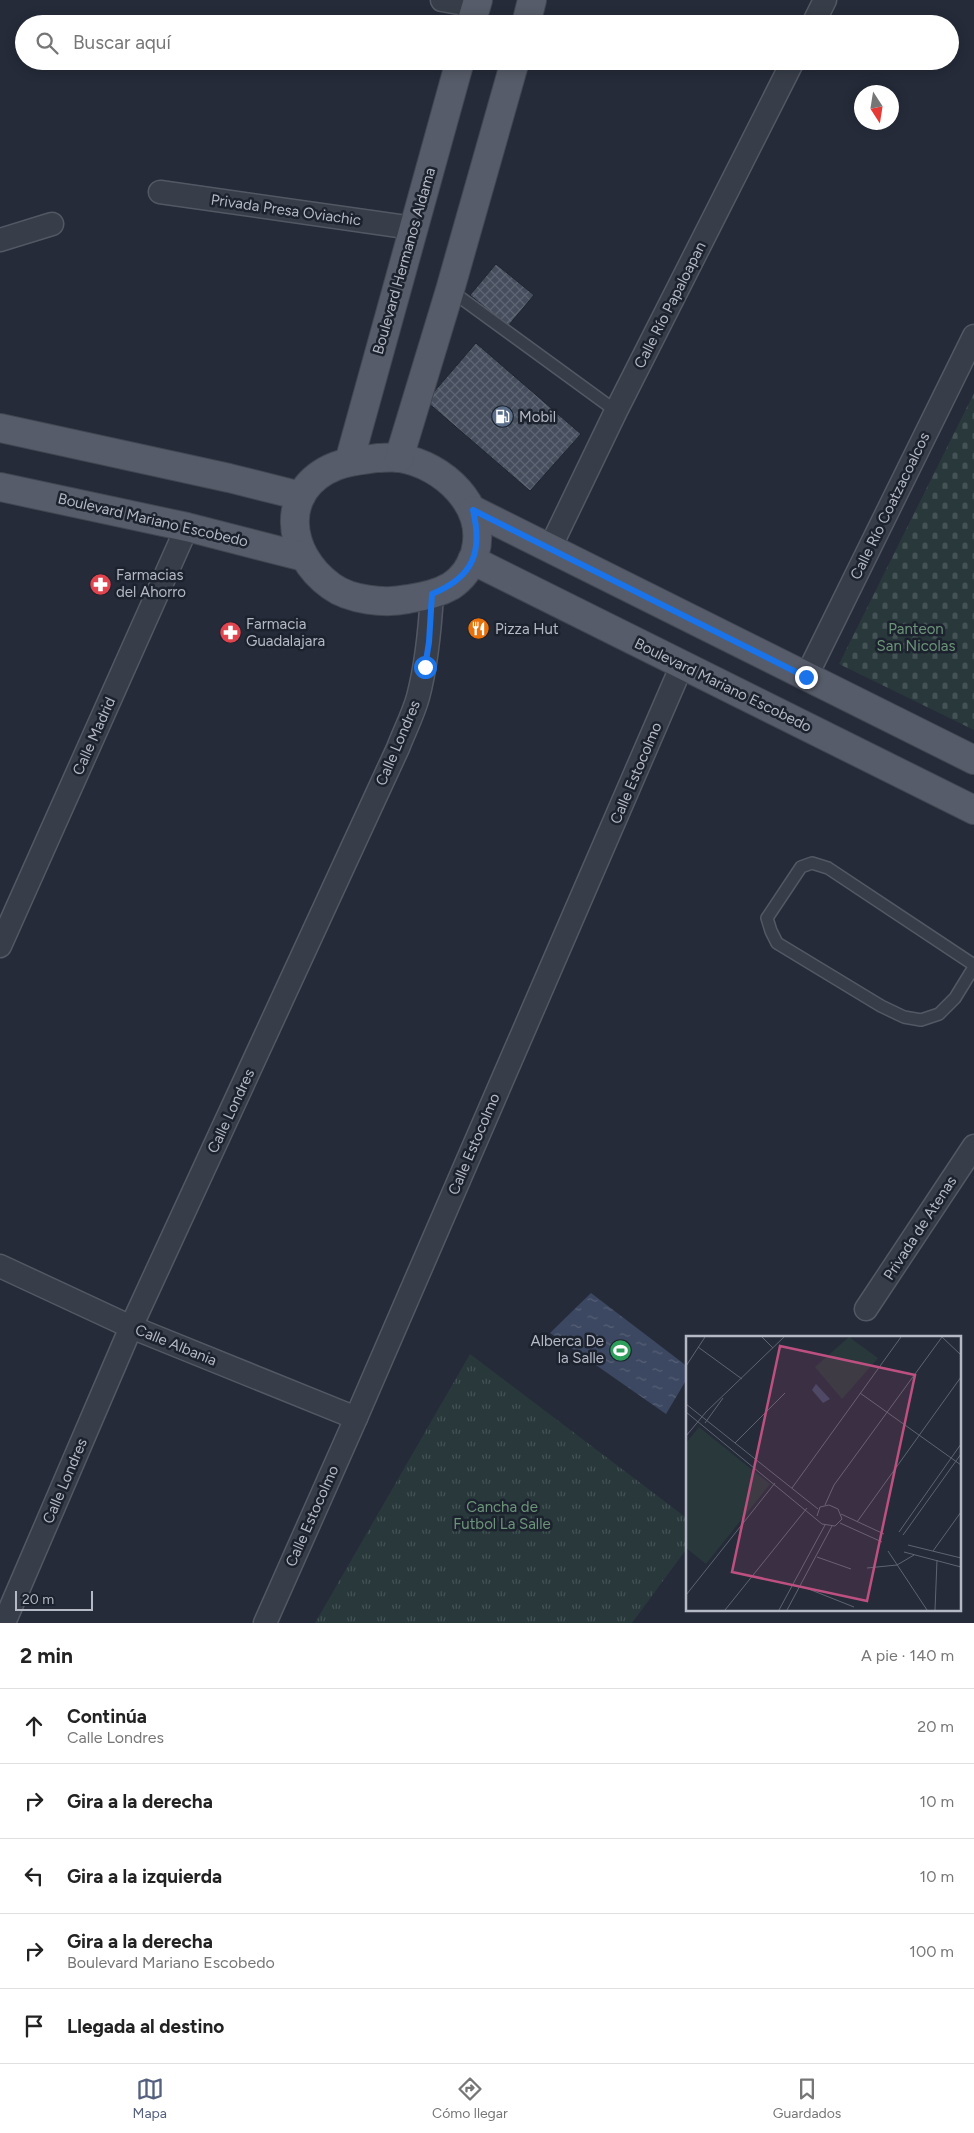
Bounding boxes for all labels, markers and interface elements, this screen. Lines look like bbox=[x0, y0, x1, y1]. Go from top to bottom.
search box bbox=[15, 15, 959, 70]
icon: search bbox=[33, 29, 61, 57]
text: Buscar aquí bbox=[73, 31, 171, 54]
north arrow bbox=[854, 85, 899, 130]
street label: Boulevard Hermanos Aldama bbox=[369, 166, 439, 356]
street label: Privada Presa Oviachic bbox=[210, 191, 362, 229]
street label: Calle Río Papaloapan bbox=[630, 239, 710, 371]
fuel station icon: Mobil bbox=[491, 405, 515, 429]
place label: Mobil bbox=[519, 408, 556, 426]
street label: Calle Río Coatzacoalcos bbox=[846, 429, 934, 583]
street label: Boulevard Mariano Escobedo bbox=[56, 489, 250, 551]
place label: Farmacias del Ahorro bbox=[116, 566, 186, 601]
pharmacy icon: Farmacias del Ahorro bbox=[88, 572, 112, 596]
place label: Farmacia Guadalajara bbox=[246, 615, 325, 650]
restaurant icon: Pizza Hut bbox=[467, 617, 491, 641]
place label: Pizza Hut bbox=[495, 620, 559, 638]
park label: Panteon San Nicolas bbox=[877, 620, 955, 655]
pharmacy icon: Farmacia Guadalajara bbox=[218, 621, 242, 645]
street label: Boulevard Mariano Escobedo bbox=[631, 634, 815, 736]
route start bbox=[414, 656, 437, 679]
route end bbox=[795, 666, 818, 689]
street label: Calle Madrid bbox=[69, 694, 119, 778]
street label: Calle Londres bbox=[372, 698, 424, 788]
street label: Calle Estocolmo bbox=[606, 719, 666, 827]
street label: Calle Londres bbox=[204, 1066, 258, 1156]
street label: Calle Estocolmo bbox=[444, 1090, 504, 1198]
street label: Privada de Atenas bbox=[880, 1173, 960, 1283]
street label: Calle Albania bbox=[133, 1320, 219, 1370]
place label: Alberca De la Salle bbox=[531, 1332, 604, 1367]
inset map bbox=[686, 1336, 962, 1610]
sports icon: Alberca De la Salle bbox=[608, 1338, 632, 1362]
street label: Calle Londres bbox=[39, 1436, 91, 1526]
street label: Calle Estocolmo bbox=[282, 1462, 342, 1569]
park label: Cancha de Futbol La Salle bbox=[453, 1498, 551, 1533]
scale bar bbox=[15, 1588, 92, 1611]
text: 20 m bbox=[22, 1591, 54, 1608]
text: 2 min bbox=[20, 1643, 73, 1668]
text: A pie · 140 m bbox=[861, 1646, 954, 1665]
text: Continúa bbox=[67, 1705, 147, 1728]
icon: ahead bbox=[20, 1712, 48, 1740]
text: 20 m bbox=[917, 1717, 954, 1736]
text: Calle Londres bbox=[67, 1728, 164, 1747]
icon: right bbox=[20, 1787, 48, 1815]
text: Gira a la derecha bbox=[67, 1790, 213, 1813]
text: 10 m bbox=[920, 1792, 954, 1811]
icon: left bbox=[20, 1862, 48, 1890]
text: Gira a la izquierda bbox=[67, 1865, 222, 1888]
text: 10 m bbox=[920, 1867, 954, 1886]
text: Gira a la derecha bbox=[67, 1930, 213, 1953]
icon: right bbox=[20, 1937, 48, 1965]
text: 100 m bbox=[909, 1942, 954, 1961]
text: Boulevard Mariano Escobedo bbox=[67, 1953, 275, 1972]
icon: arrive bbox=[20, 2012, 48, 2040]
text: Llegada al destino bbox=[67, 2015, 224, 2038]
tab: Mapa bbox=[133, 2075, 167, 2122]
tab: Cómo llegar bbox=[432, 2075, 508, 2122]
tab: Guardados bbox=[773, 2075, 841, 2122]

